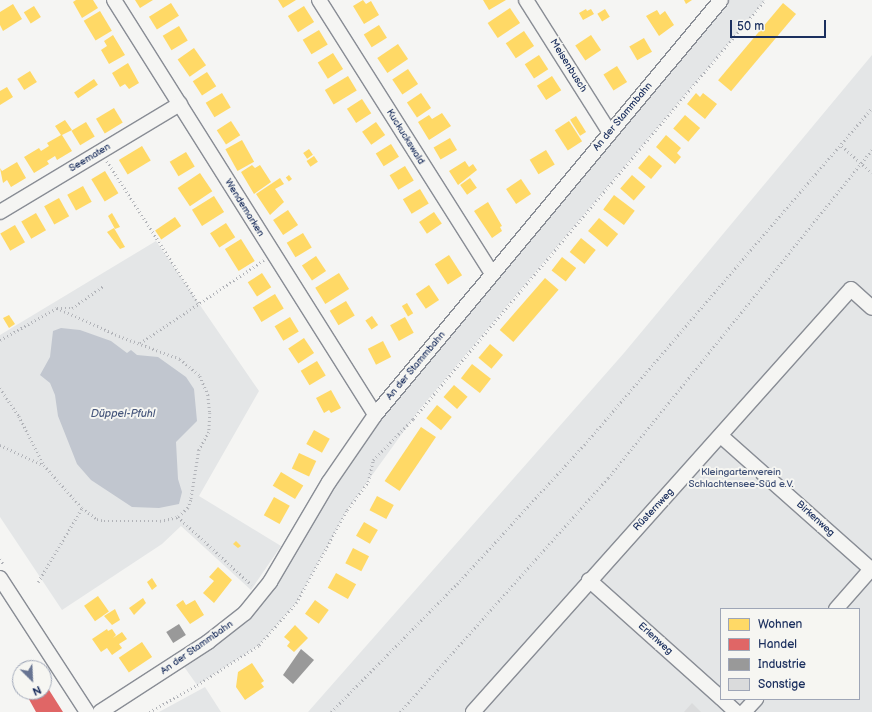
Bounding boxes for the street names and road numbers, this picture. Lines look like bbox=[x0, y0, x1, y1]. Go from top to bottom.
street label: Meisenbusch bbox=[547, 37, 589, 95]
street label: An der Stammbahn bbox=[591, 80, 655, 154]
street label: Kuckuckswald bbox=[383, 107, 427, 167]
street label: Seematen bbox=[67, 141, 113, 175]
street label: Wendemarken bbox=[222, 177, 266, 239]
street label: An der Stammbahn bbox=[384, 329, 448, 403]
street label: Rüsternweg bbox=[631, 486, 677, 534]
street label: Birkenweg bbox=[793, 499, 837, 539]
street label: An der Stammbahn bbox=[158, 618, 236, 678]
street label: Erlenweg bbox=[635, 620, 675, 658]

